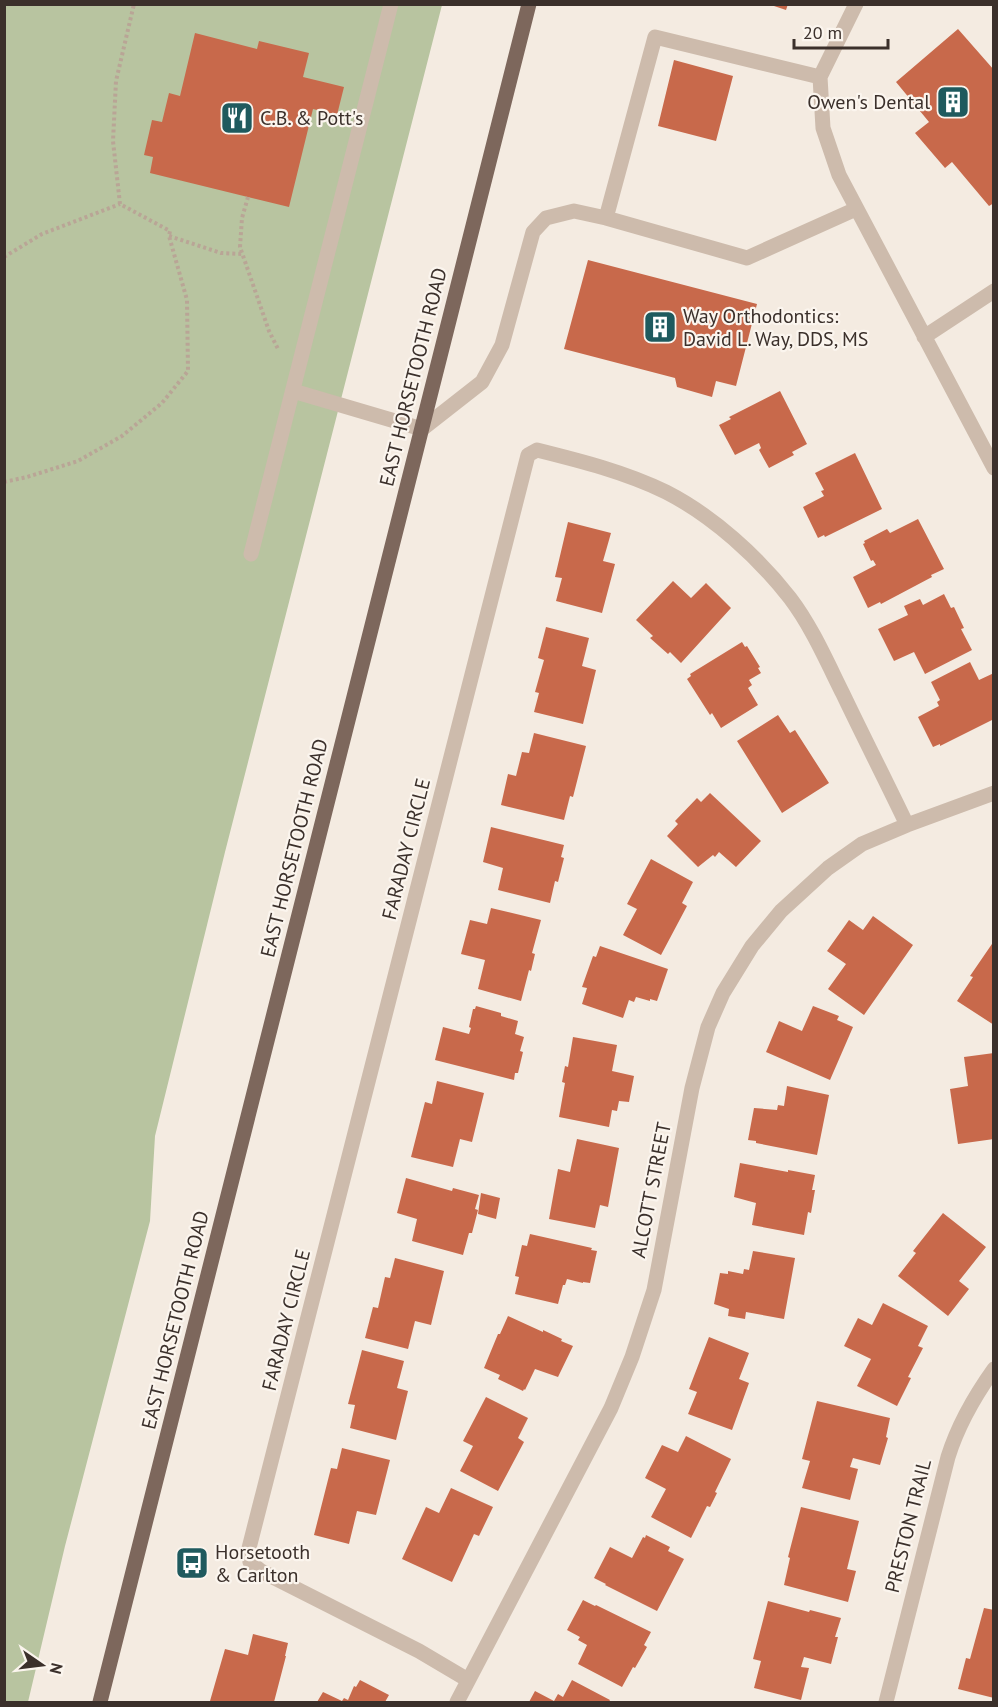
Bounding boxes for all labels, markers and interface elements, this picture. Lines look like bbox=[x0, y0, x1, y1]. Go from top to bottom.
scale bar bbox=[794, 12, 888, 50]
text: 20 m bbox=[803, 21, 842, 44]
building icon: Owen's Dental bbox=[935, 84, 971, 120]
place label: Owen's Dental bbox=[807, 89, 930, 115]
restaurant icon: C.B. & Pott's bbox=[219, 100, 255, 136]
place label: C.B. & Pott's bbox=[260, 105, 363, 131]
street label: EAST HORSETOOTH ROAD bbox=[373, 265, 453, 489]
place label: Way Orthodontics: David L. Way, DDS, MS bbox=[683, 303, 868, 352]
building icon: Way Orthodontics: David L. Way, DDS, MS bbox=[642, 309, 678, 345]
street label: EAST HORSETOOTH ROAD bbox=[254, 736, 334, 960]
street label: FARADAY CIRCLE bbox=[376, 776, 436, 922]
street label: ALCOTT STREET bbox=[625, 1120, 677, 1260]
street label: EAST HORSETOOTH ROAD bbox=[135, 1208, 215, 1432]
street label: FARADAY CIRCLE bbox=[256, 1247, 316, 1393]
street label: PRESTON TRAIL bbox=[879, 1457, 937, 1595]
place label: Horsetooth & Carlton bbox=[215, 1539, 310, 1588]
bus stop icon: Horsetooth & Carlton bbox=[174, 1545, 210, 1581]
north arrow bbox=[12, 1635, 72, 1695]
text: N bbox=[46, 1661, 68, 1676]

